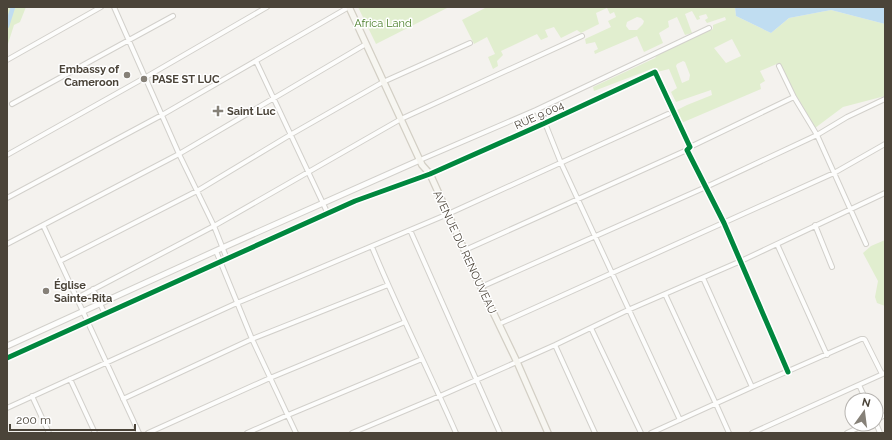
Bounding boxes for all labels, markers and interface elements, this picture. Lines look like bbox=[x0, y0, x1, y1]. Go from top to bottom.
park label: Africa Land bbox=[354, 17, 412, 30]
place label: Embassy of Cameroon bbox=[59, 63, 120, 89]
marker: Embassy of Cameroon bbox=[122, 70, 132, 80]
place label: PASE ST LUC bbox=[152, 73, 220, 86]
marker: PASE ST LUC bbox=[139, 74, 149, 84]
street label: RUE 9.004 bbox=[512, 99, 566, 132]
marker: Saint Luc bbox=[212, 105, 224, 117]
place label: Saint Luc bbox=[227, 105, 276, 118]
street label: AVENUE DU RENOUVEAU bbox=[430, 188, 499, 316]
place label: Église Sainte-Rita bbox=[54, 278, 112, 305]
marker: Église Sainte-Rita bbox=[41, 286, 51, 296]
north arrow bbox=[844, 392, 884, 432]
text: N bbox=[861, 395, 872, 410]
scale bar bbox=[10, 406, 135, 432]
text: 200 m bbox=[16, 413, 51, 427]

